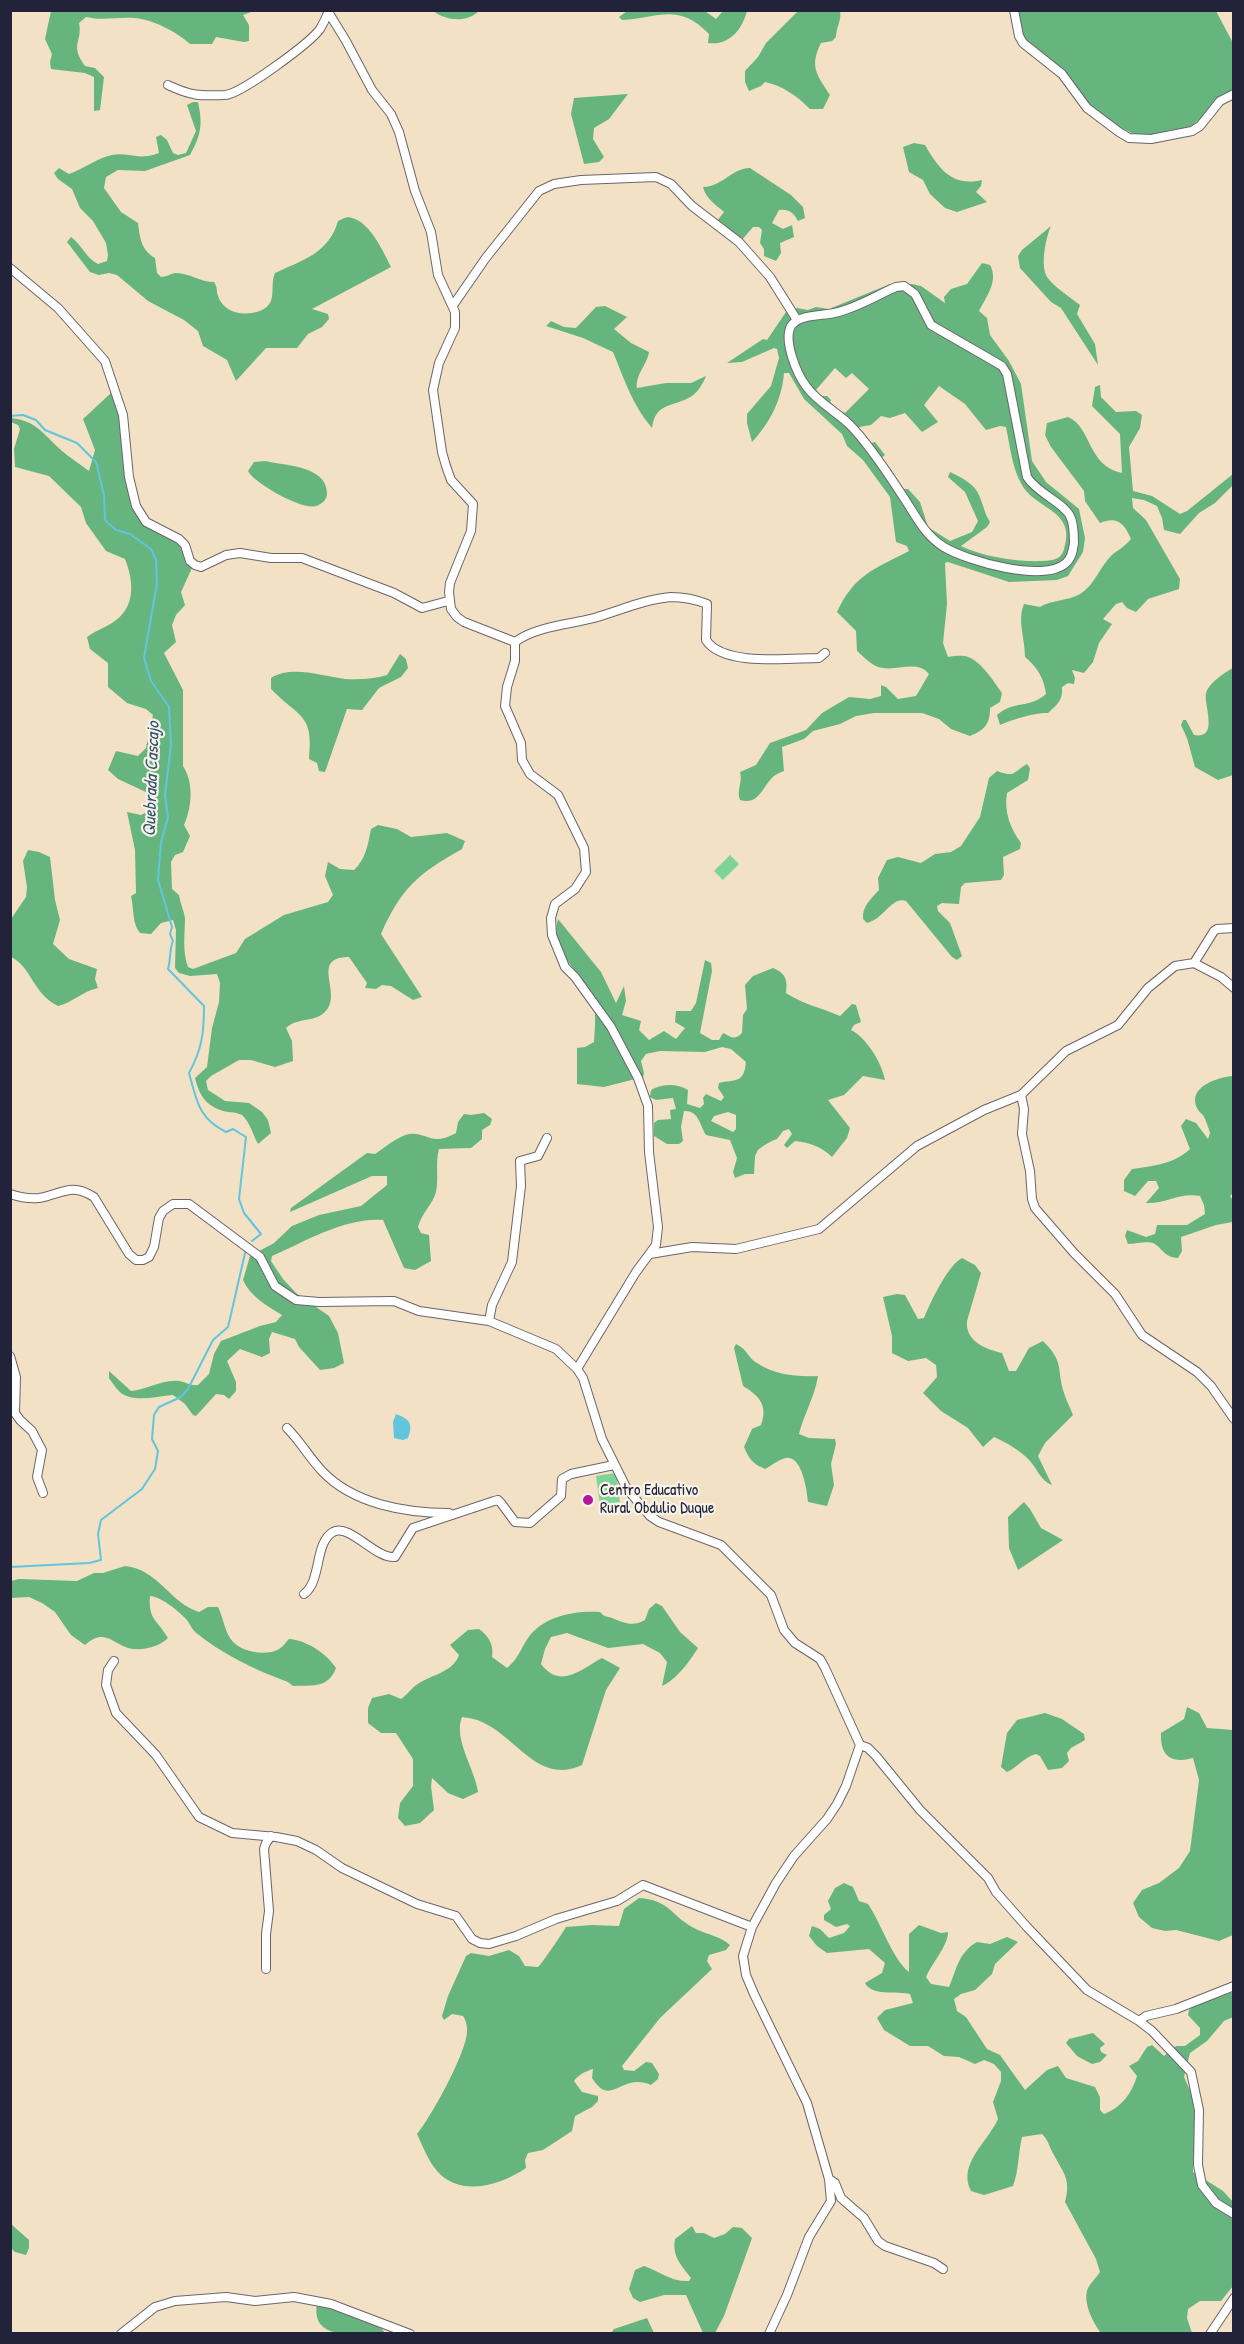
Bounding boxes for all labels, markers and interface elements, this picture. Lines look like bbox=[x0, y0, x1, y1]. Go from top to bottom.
water label: Quebrada Cascajo bbox=[139, 721, 165, 837]
place label: Centro Educativo Rural Obdulio Duque bbox=[600, 1481, 714, 1519]
marker: Centro Educativo Rural Obdulio Duque bbox=[581, 1493, 595, 1507]

